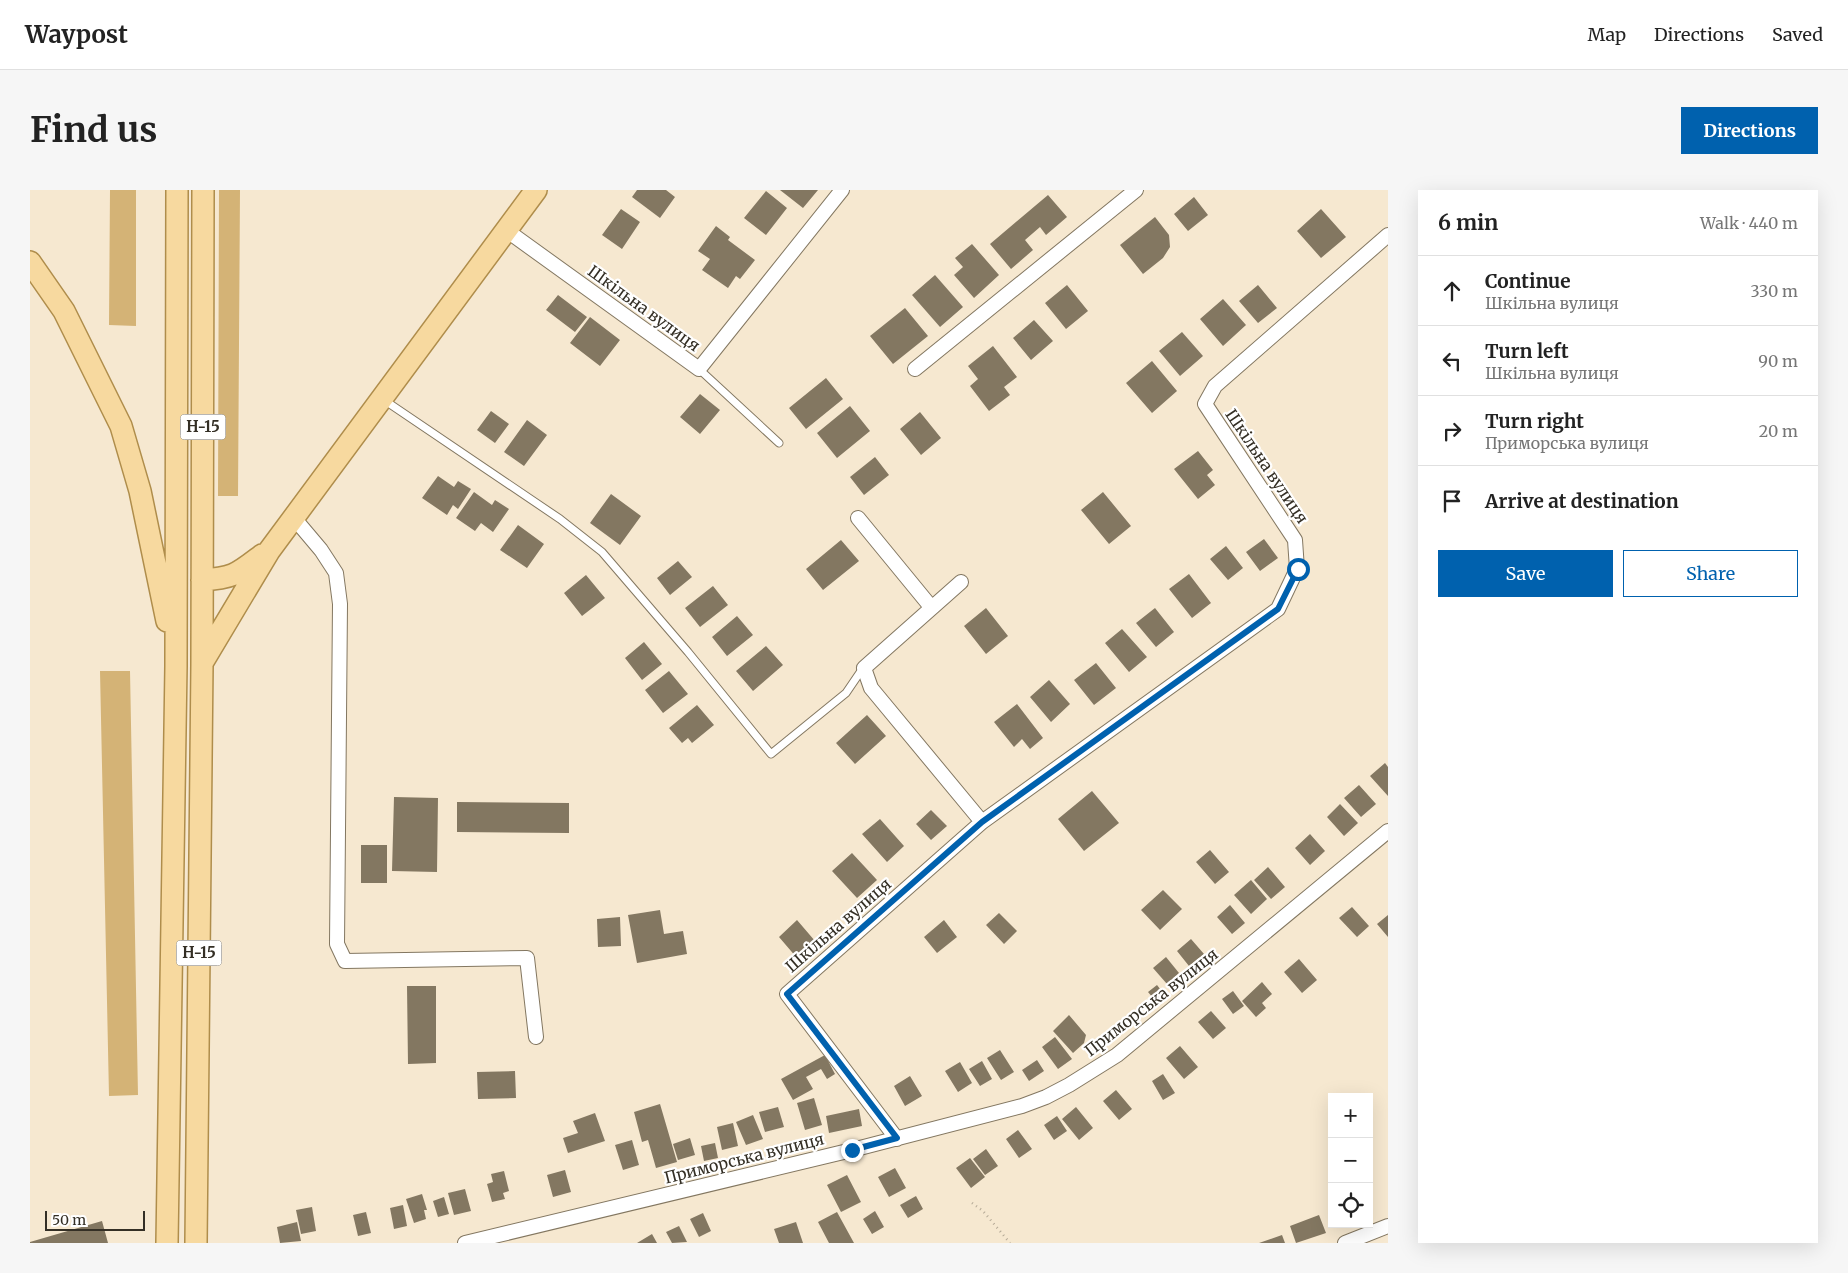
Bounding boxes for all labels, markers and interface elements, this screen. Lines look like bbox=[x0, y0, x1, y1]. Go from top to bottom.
text: Waypost bbox=[25, 19, 128, 50]
text: Map bbox=[1588, 23, 1626, 46]
text: Directions bbox=[1654, 23, 1744, 46]
text: Saved bbox=[1772, 23, 1823, 46]
button: Directions bbox=[1681, 107, 1818, 154]
text: Find us bbox=[30, 108, 157, 152]
text: 6 min bbox=[1438, 209, 1498, 236]
text: Walk · 440 m bbox=[1700, 213, 1798, 233]
street label: Шкільна вулиця bbox=[584, 261, 704, 355]
text: Continue bbox=[1485, 269, 1571, 293]
icon: ahead bbox=[1438, 277, 1466, 305]
text: 330 m bbox=[1751, 281, 1798, 301]
text: Шкільна вулиця bbox=[1485, 293, 1619, 313]
text: Turn left bbox=[1485, 339, 1569, 363]
icon: left bbox=[1438, 347, 1466, 375]
text: 90 m bbox=[1758, 351, 1798, 371]
text: Шкільна вулиця bbox=[1485, 363, 1619, 383]
street label: Шкільна вулиця bbox=[1221, 405, 1313, 527]
text: Turn right bbox=[1485, 409, 1584, 433]
road number: Н-15 bbox=[180, 414, 226, 440]
icon: right bbox=[1438, 417, 1466, 445]
text: 20 m bbox=[1759, 421, 1798, 441]
text: Приморська вулиця bbox=[1485, 433, 1649, 453]
icon: arrive bbox=[1438, 487, 1466, 515]
text: Arrive at destination bbox=[1485, 489, 1679, 513]
button: Save bbox=[1438, 550, 1613, 597]
button: Share bbox=[1623, 550, 1798, 597]
route start bbox=[1287, 558, 1310, 581]
street label: Шкільна вулиця bbox=[781, 874, 895, 976]
road number: Н-15 bbox=[176, 940, 222, 966]
street label: Приморська вулиця bbox=[1080, 944, 1222, 1060]
map controls bbox=[1328, 1093, 1373, 1228]
button: + bbox=[1328, 1093, 1373, 1138]
street label: Приморська вулиця bbox=[662, 1128, 826, 1188]
button: − bbox=[1328, 1138, 1373, 1183]
route end bbox=[841, 1139, 864, 1162]
button: locate bbox=[1328, 1183, 1373, 1228]
scale bar bbox=[45, 1208, 145, 1231]
text: 50 m bbox=[52, 1211, 86, 1229]

